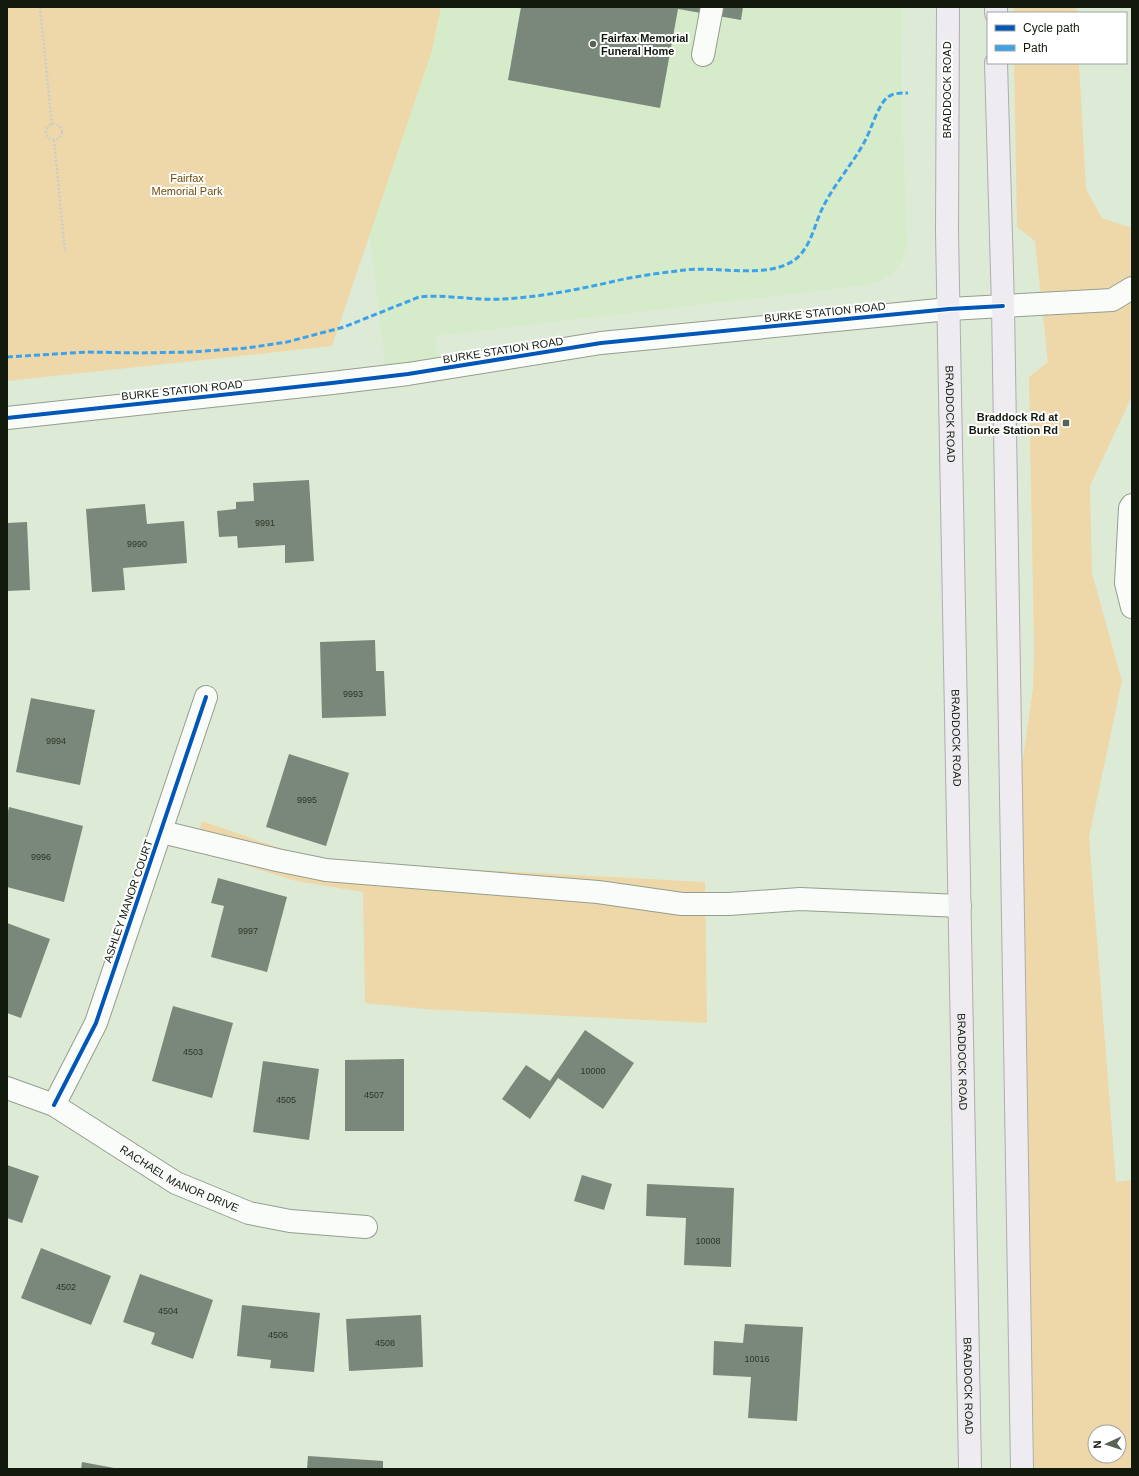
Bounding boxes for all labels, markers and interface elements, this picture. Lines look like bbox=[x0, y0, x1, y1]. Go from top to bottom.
legend bbox=[987, 12, 1127, 64]
text: Cycle path bbox=[1023, 21, 1080, 35]
place label: Fairfax Memorial Funeral Home bbox=[601, 32, 688, 57]
marker: Fairfax Memorial Funeral Home bbox=[588, 39, 598, 49]
street label: BRADDOCK ROAD bbox=[941, 41, 953, 139]
text: Path bbox=[1023, 41, 1048, 55]
park label: Fairfax Memorial Park bbox=[152, 172, 223, 197]
street label: BURKE STATION ROAD bbox=[764, 300, 886, 324]
street label: BURKE STATION ROAD bbox=[442, 335, 564, 365]
street label: BRADDOCK ROAD bbox=[943, 365, 957, 463]
street label: BURKE STATION ROAD bbox=[121, 378, 243, 402]
place label: Braddock Rd at Burke Station Rd bbox=[969, 411, 1058, 436]
marker: Braddock Rd at Burke Station Rd bbox=[1061, 418, 1071, 428]
house number: 9991 bbox=[255, 518, 275, 528]
house number: 9990 bbox=[127, 539, 147, 549]
house number: 9993 bbox=[343, 689, 363, 699]
street label: BRADDOCK ROAD bbox=[950, 689, 963, 787]
house number: 9994 bbox=[46, 736, 66, 746]
house number: 9995 bbox=[297, 795, 317, 805]
street label: ASHLEY MANOR COURT bbox=[101, 838, 155, 964]
house number: 9996 bbox=[31, 852, 51, 862]
house number: 9997 bbox=[238, 926, 258, 936]
street label: BRADDOCK ROAD bbox=[956, 1013, 969, 1111]
house number: 4503 bbox=[183, 1047, 203, 1057]
house number: 10000 bbox=[580, 1066, 606, 1076]
house number: 4507 bbox=[364, 1090, 384, 1100]
house number: 4505 bbox=[276, 1095, 296, 1105]
street label: RACHAEL MANOR DRIVE bbox=[118, 1143, 241, 1214]
house number: 10008 bbox=[695, 1236, 721, 1246]
house number: 4502 bbox=[56, 1282, 76, 1292]
house number: 4504 bbox=[158, 1306, 178, 1316]
house number: 4506 bbox=[268, 1330, 288, 1340]
street label: BRADDOCK ROAD bbox=[962, 1337, 975, 1435]
house number: 4508 bbox=[375, 1338, 395, 1348]
house number: 10016 bbox=[744, 1354, 770, 1364]
north arrow bbox=[1087, 1424, 1127, 1464]
text: N bbox=[1091, 1440, 1103, 1449]

